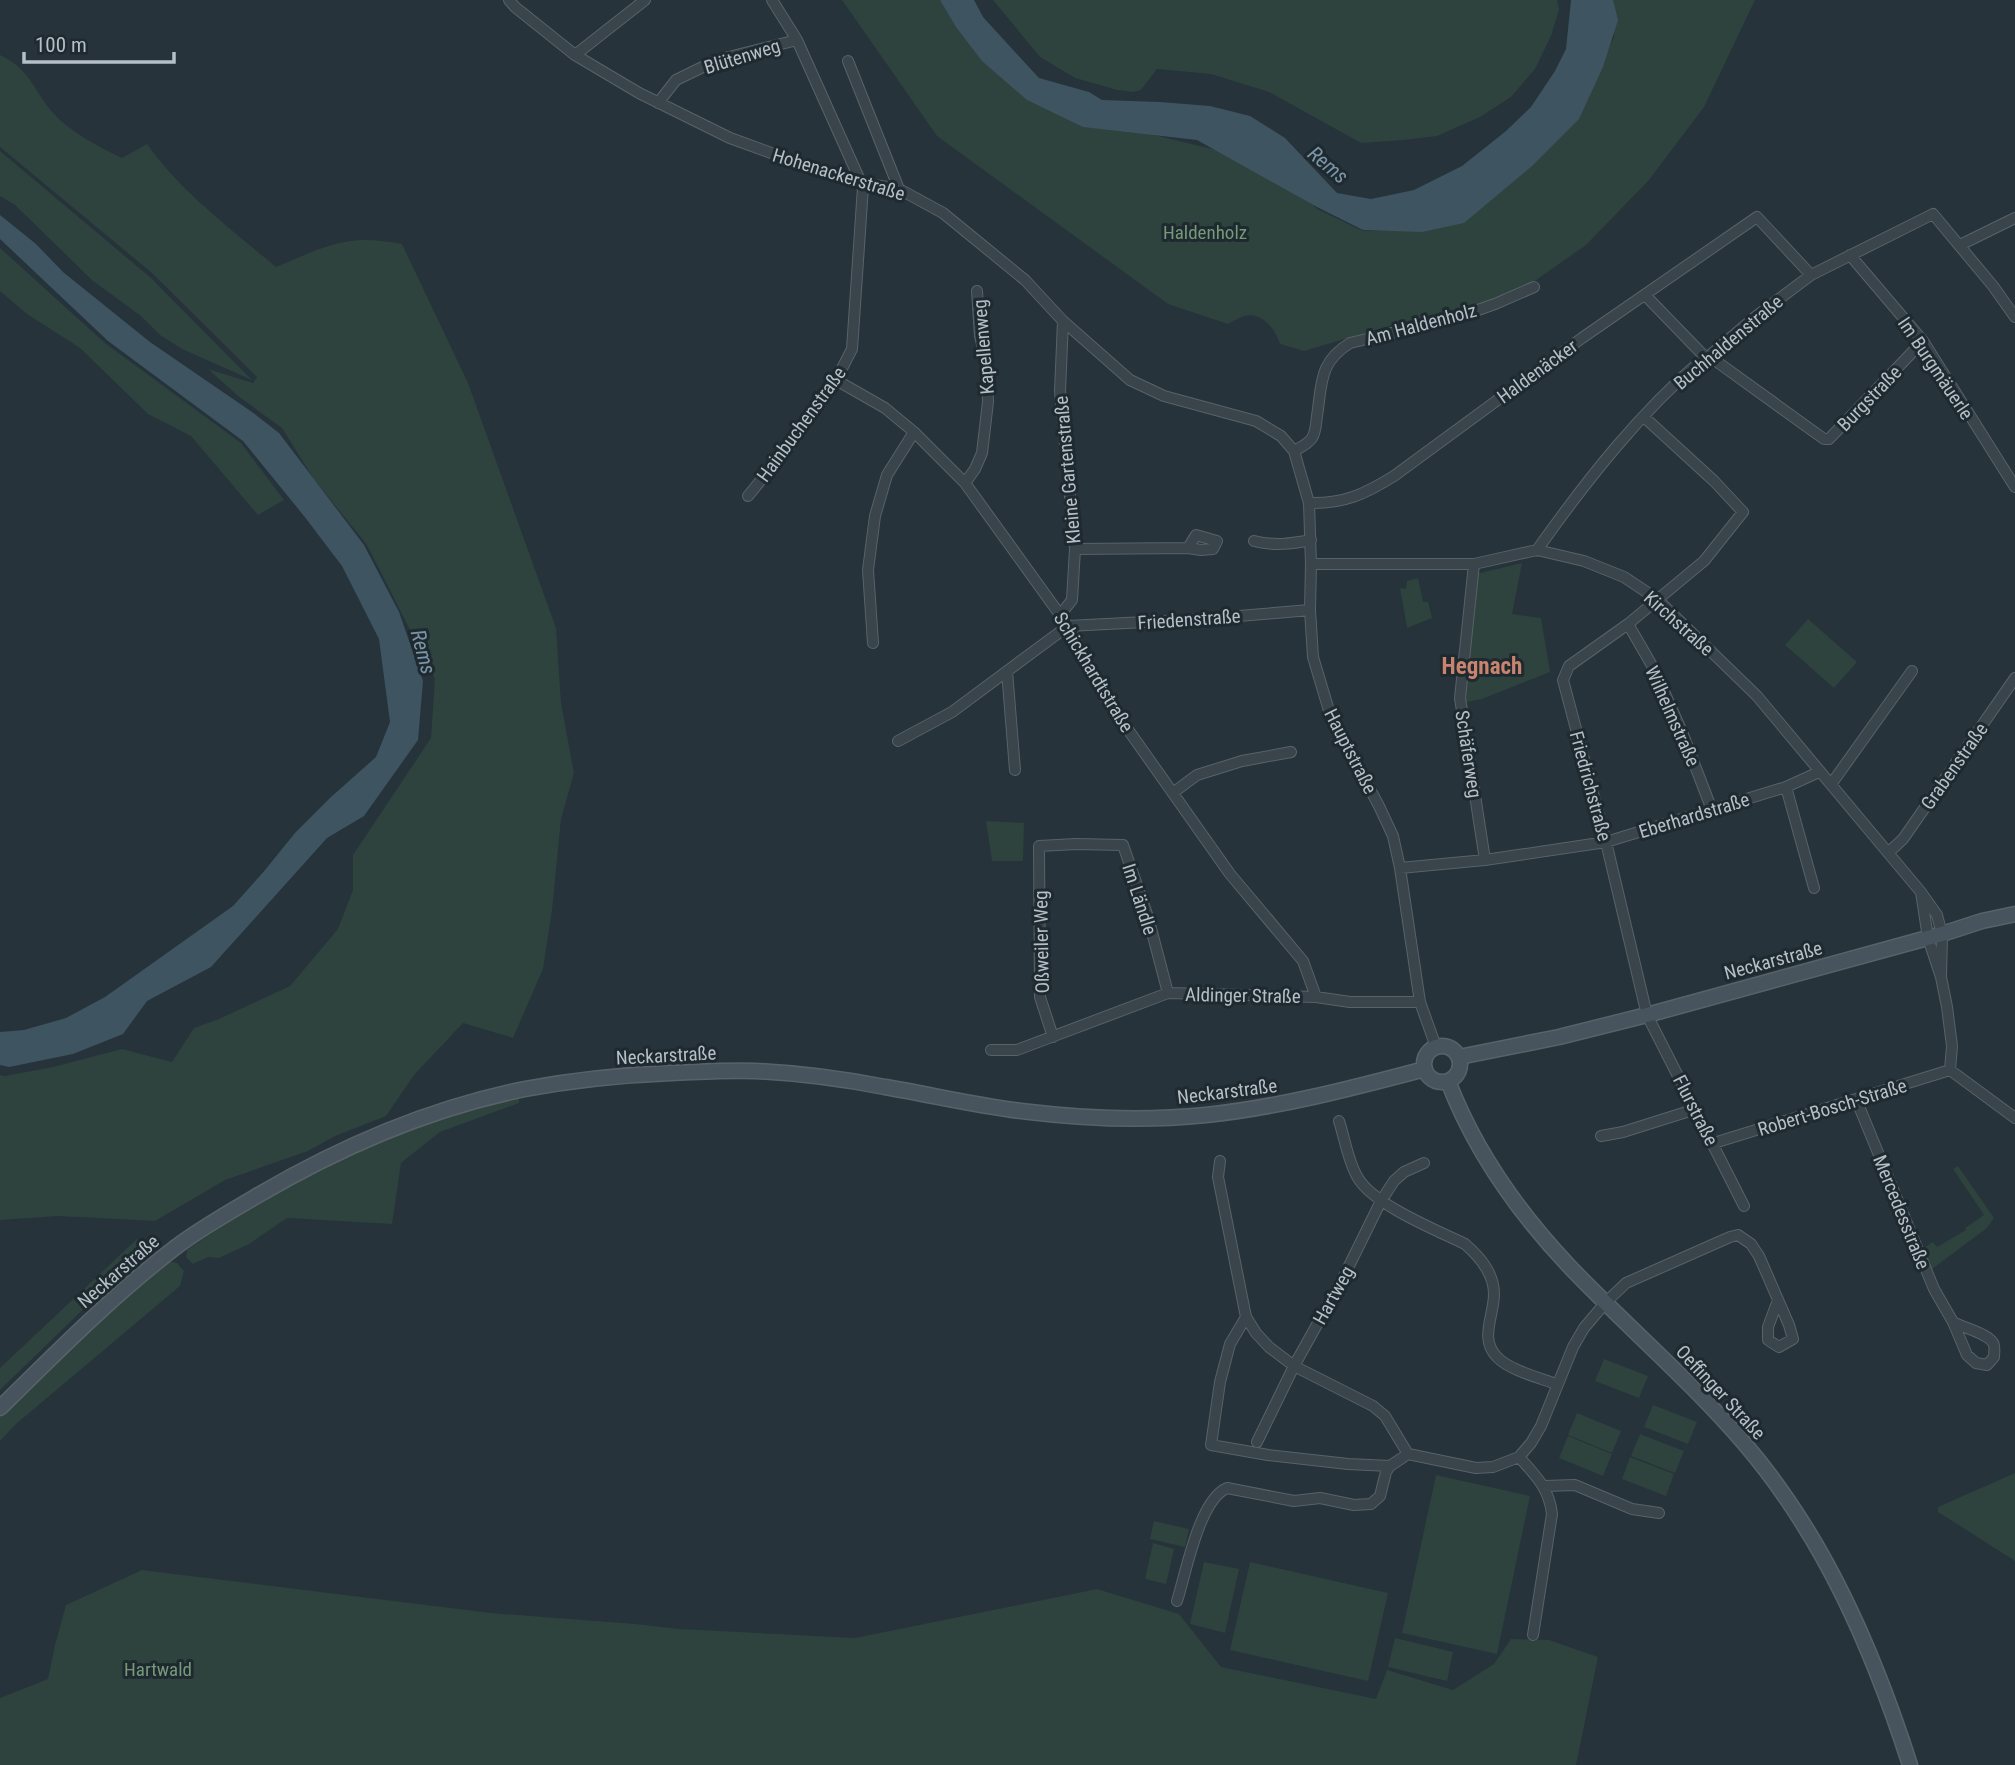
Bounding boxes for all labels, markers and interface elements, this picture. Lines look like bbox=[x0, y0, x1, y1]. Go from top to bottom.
scale bar bbox=[24, 21, 175, 65]
text: 100 m bbox=[35, 33, 87, 57]
street label: Blütenweg bbox=[701, 34, 783, 79]
water label: Rems bbox=[1303, 141, 1353, 189]
street label: Hohenackerstraße bbox=[770, 143, 908, 206]
park label: Haldenholz bbox=[1163, 221, 1247, 244]
street label: Buchhaldenstraße bbox=[1669, 290, 1788, 395]
street label: Kapellenweg bbox=[968, 299, 999, 395]
street label: Am Haldenholz bbox=[1363, 299, 1479, 350]
street label: Im Burgmäuerle bbox=[1893, 313, 1978, 424]
street label: Haldenäcker bbox=[1493, 334, 1582, 408]
street label: Burgstraße bbox=[1833, 361, 1906, 436]
street label: Hainbuchenstraße bbox=[752, 362, 851, 486]
street label: Kleine Gartenstraße bbox=[1050, 395, 1085, 545]
street label: Kirchstraße bbox=[1639, 586, 1718, 661]
street label: Friedenstraße bbox=[1137, 604, 1241, 635]
street label: Schickhardtstraße bbox=[1049, 608, 1139, 737]
water label: Rems bbox=[406, 627, 440, 677]
district label: Hegnach bbox=[1442, 653, 1522, 680]
street label: Wilhelmstraße bbox=[1640, 662, 1705, 770]
street label: Hauptstraße bbox=[1319, 705, 1382, 798]
street label: Schäferweg bbox=[1450, 709, 1487, 799]
street label: Grabenstraße bbox=[1916, 718, 1993, 814]
street label: Friedrichstraße bbox=[1565, 729, 1616, 844]
street label: Eberhardstraße bbox=[1636, 788, 1752, 843]
street label: Im Ländle bbox=[1117, 861, 1162, 938]
street label: Oßweiler Weg bbox=[1029, 890, 1054, 994]
street label: Neckarstraße bbox=[1722, 936, 1825, 985]
street label: Aldinger Straße bbox=[1185, 983, 1301, 1008]
street label: Neckarstraße bbox=[615, 1041, 717, 1070]
street label: Flurstraße bbox=[1668, 1071, 1723, 1149]
street label: Neckarstraße bbox=[1176, 1074, 1278, 1109]
street label: Robert-Bosch-Straße bbox=[1755, 1074, 1909, 1141]
street label: Mercedesstraße bbox=[1868, 1152, 1935, 1273]
street label: Neckarstraße bbox=[73, 1230, 164, 1313]
street label: Hartweg bbox=[1308, 1262, 1359, 1329]
street label: Oeffinger Straße bbox=[1671, 1340, 1770, 1444]
park label: Hartwald bbox=[124, 1658, 192, 1681]

